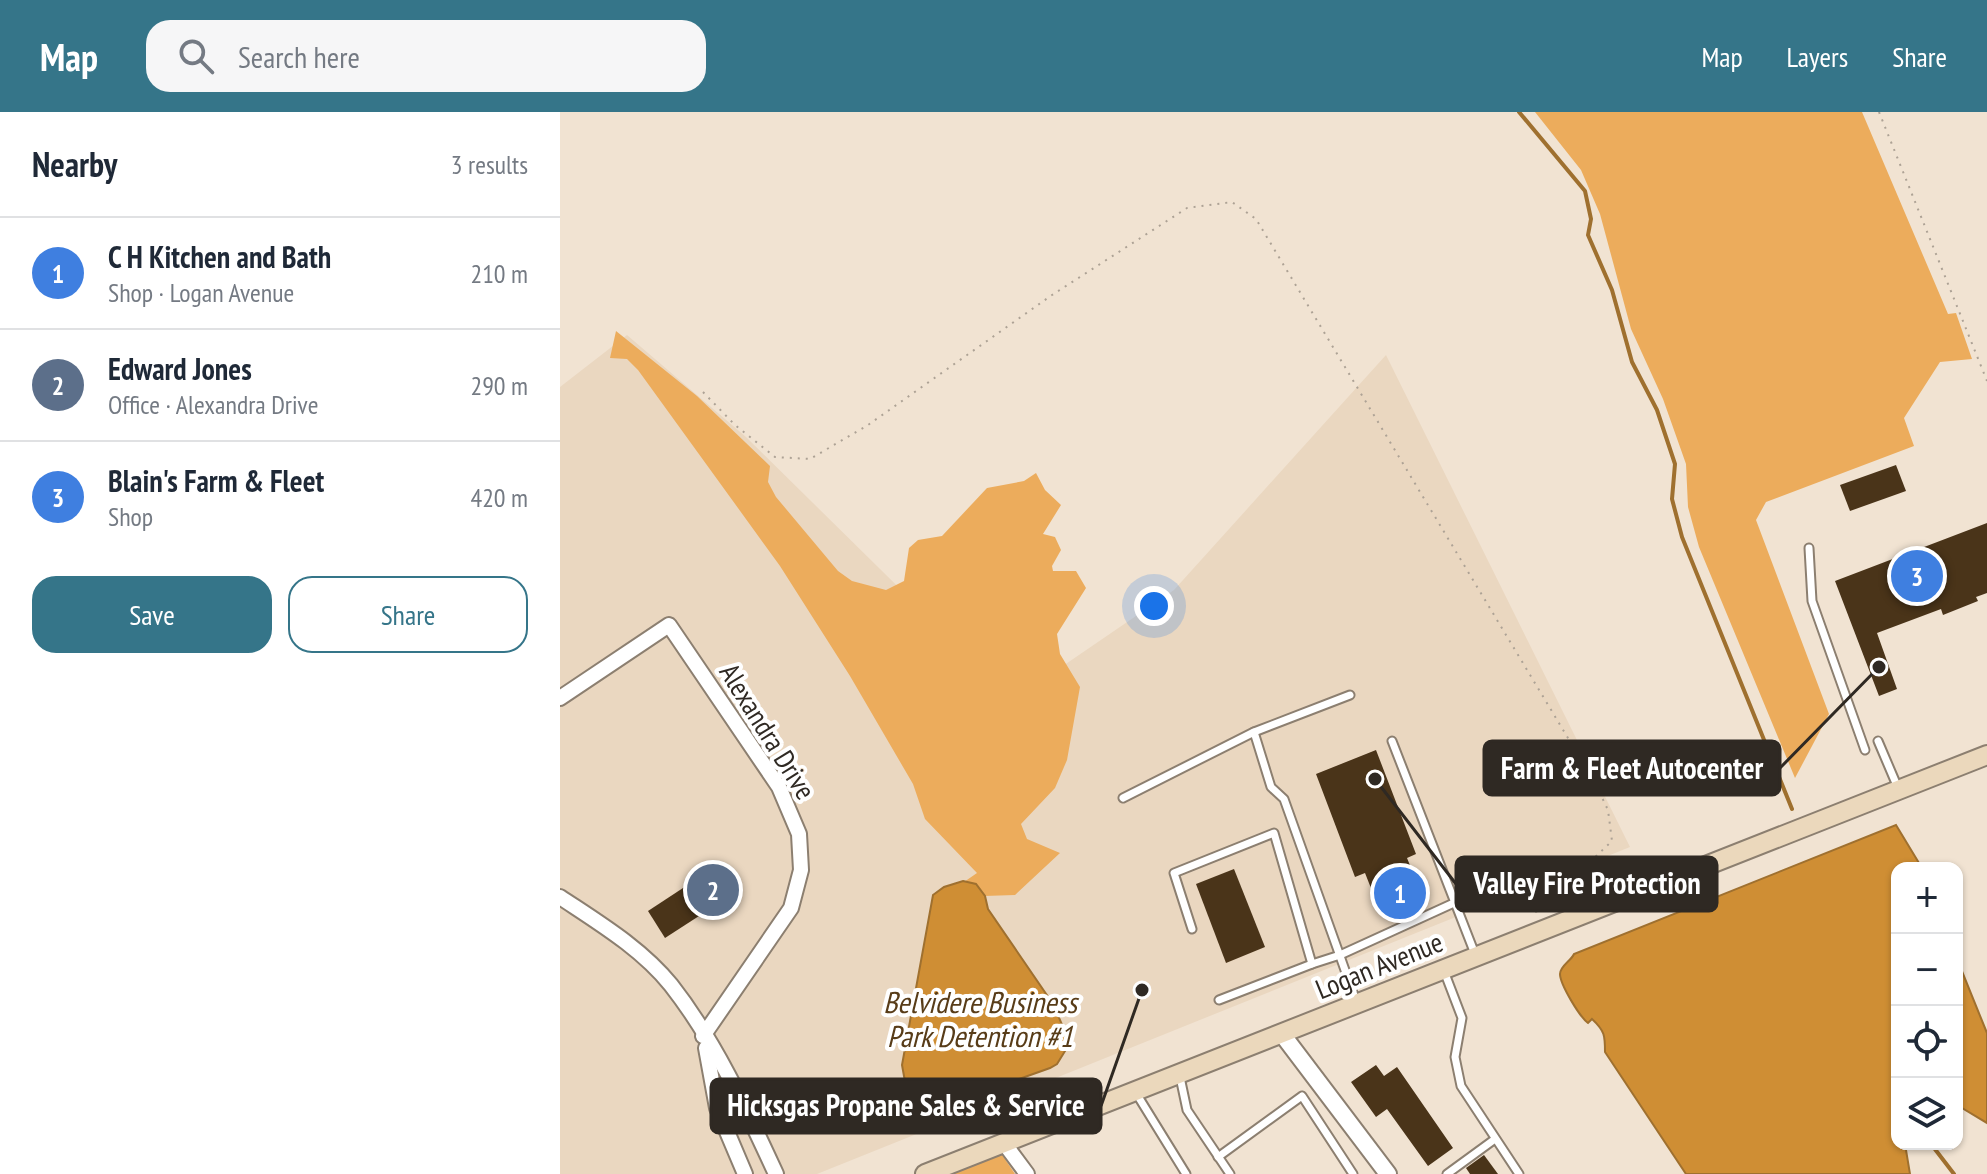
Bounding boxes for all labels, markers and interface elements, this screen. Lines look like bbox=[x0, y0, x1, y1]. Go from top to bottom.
search box bbox=[146, 20, 706, 92]
text: Map bbox=[40, 32, 98, 81]
icon: search bbox=[174, 34, 218, 78]
text: Search here bbox=[238, 37, 360, 76]
text: Map bbox=[1701, 38, 1743, 75]
text: Layers bbox=[1787, 38, 1848, 75]
text: Share bbox=[1892, 38, 1947, 75]
text: Nearby bbox=[32, 142, 117, 186]
text: 3 results bbox=[451, 148, 528, 181]
text: C H Kitchen and Bath bbox=[108, 237, 331, 276]
text: 1 bbox=[52, 257, 64, 290]
text: 210 m bbox=[470, 257, 528, 290]
text: Shop · Logan Avenue bbox=[108, 276, 294, 309]
text: Edward Jones bbox=[108, 349, 252, 388]
text: 2 bbox=[52, 369, 64, 402]
text: 290 m bbox=[470, 369, 528, 402]
text: Office · Alexandra Drive bbox=[108, 388, 318, 421]
text: Blain's Farm & Fleet bbox=[108, 461, 324, 500]
text: 3 bbox=[52, 481, 64, 514]
text: 420 m bbox=[470, 481, 528, 514]
text: Shop bbox=[108, 500, 153, 533]
pin: 3 bbox=[1891, 546, 1943, 606]
button: Save bbox=[32, 576, 272, 653]
button: Share bbox=[288, 576, 528, 653]
your location bbox=[1134, 586, 1174, 626]
street label: Alexandra Drive bbox=[712, 656, 824, 806]
callout: Farm & Fleet Autocenter bbox=[1484, 741, 1780, 795]
text: Farm & Fleet Autocenter bbox=[1501, 748, 1764, 787]
callout: Valley Fire Protection bbox=[1456, 857, 1717, 911]
pin: 2 bbox=[687, 860, 739, 920]
map controls bbox=[1891, 862, 1963, 1150]
button: + bbox=[1891, 862, 1963, 934]
pin: 1 bbox=[1374, 863, 1426, 923]
text: Valley Fire Protection bbox=[1472, 863, 1701, 902]
street label: Logan Avenue bbox=[1310, 923, 1448, 1007]
button: − bbox=[1891, 934, 1963, 1006]
water label: Belvidere Business Park Detention #1 bbox=[883, 982, 1080, 1055]
button: locate bbox=[1891, 1006, 1963, 1078]
button: layers bbox=[1891, 1078, 1963, 1150]
callout: Hicksgas Propane Sales & Service bbox=[711, 1079, 1101, 1133]
text: Hicksgas Propane Sales & Service bbox=[727, 1085, 1085, 1124]

